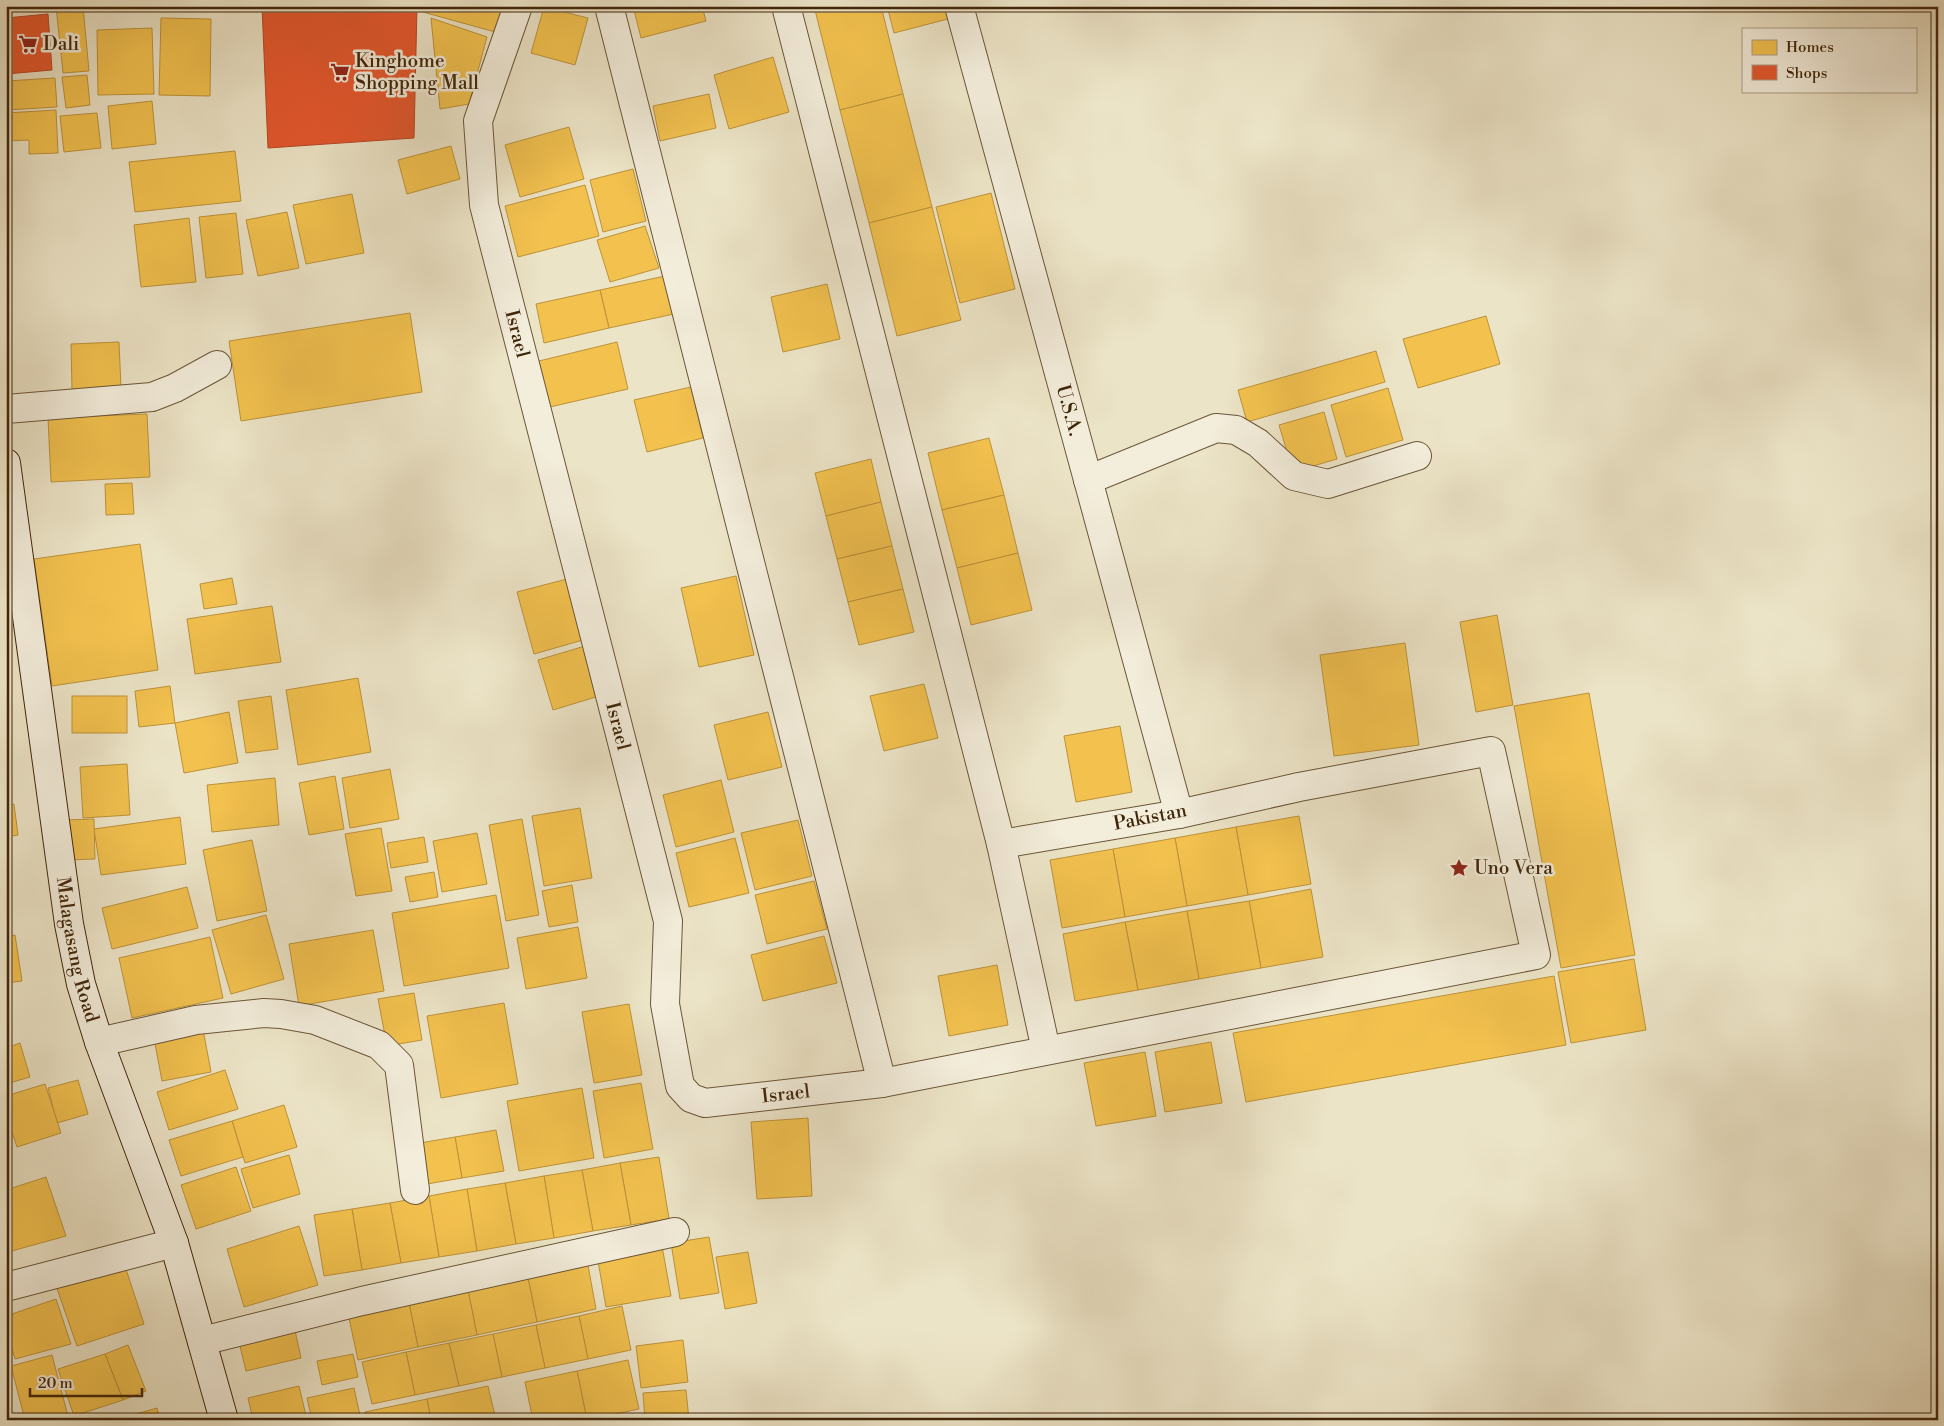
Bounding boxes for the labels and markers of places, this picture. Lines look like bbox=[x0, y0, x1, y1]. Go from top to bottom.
place label: Dali bbox=[43, 32, 79, 56]
supermarket icon: Dali bbox=[17, 33, 39, 55]
place label: Kinghome Shopping Mall bbox=[355, 49, 479, 95]
supermarket icon: Kinghome Shopping Mall bbox=[329, 61, 351, 83]
place label: Uno Vera bbox=[1474, 856, 1553, 880]
place icon: Uno Vera bbox=[1448, 857, 1470, 879]

